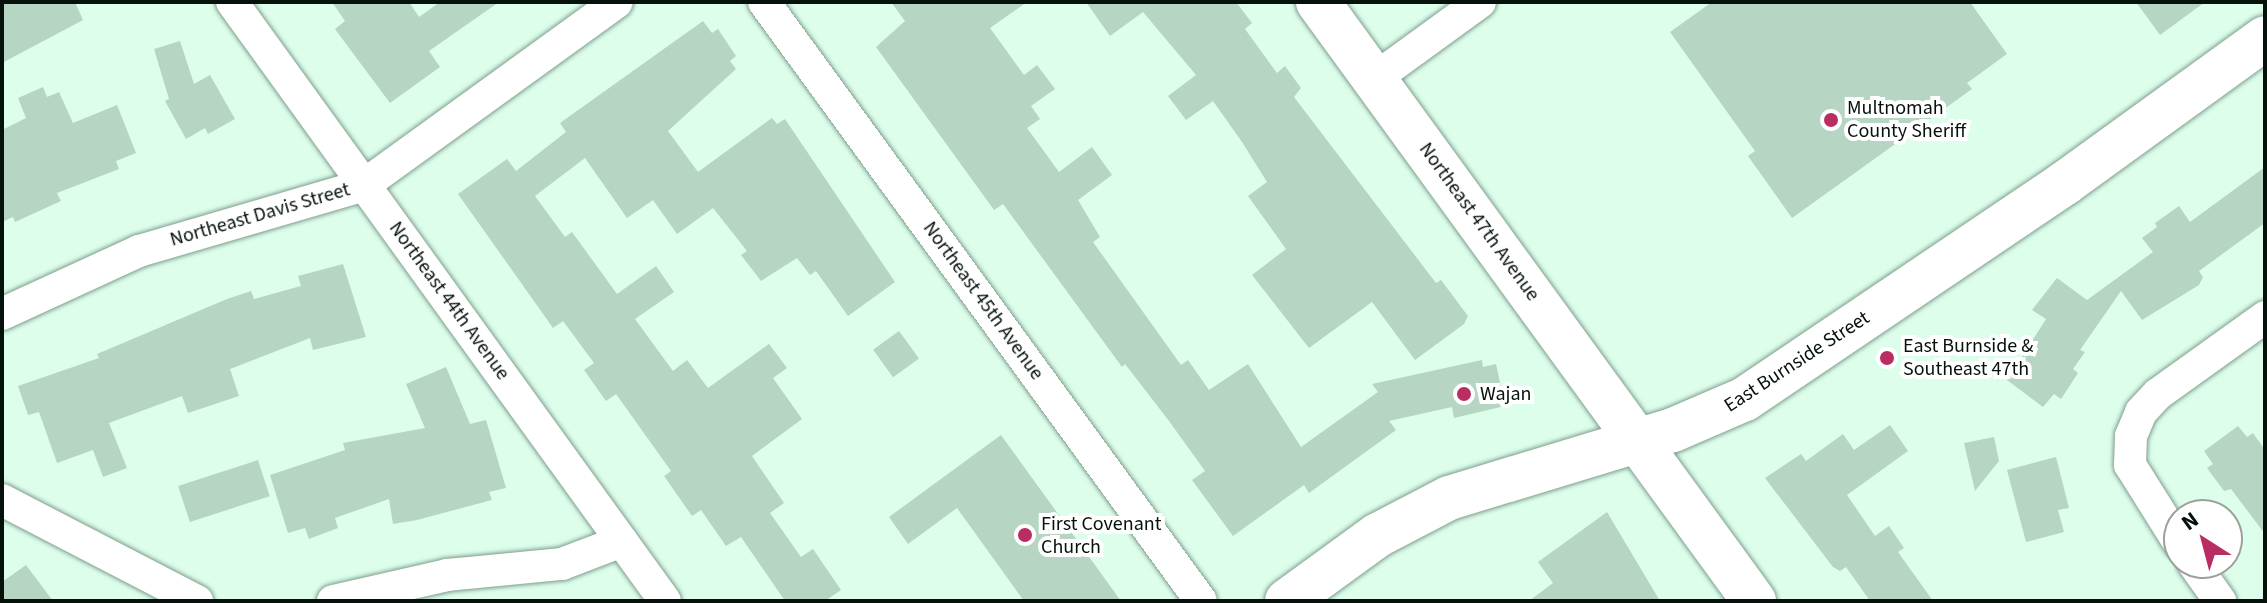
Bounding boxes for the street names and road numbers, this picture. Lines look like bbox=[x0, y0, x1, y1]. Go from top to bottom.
street label: Northeast 47th Avenue bbox=[1413, 138, 1545, 306]
street label: Northeast Davis Street bbox=[167, 178, 353, 252]
street label: Northeast 44th Avenue bbox=[383, 217, 515, 385]
street label: Northeast 45th Avenue bbox=[917, 217, 1049, 385]
street label: East Burnside Street bbox=[1720, 306, 1874, 418]

